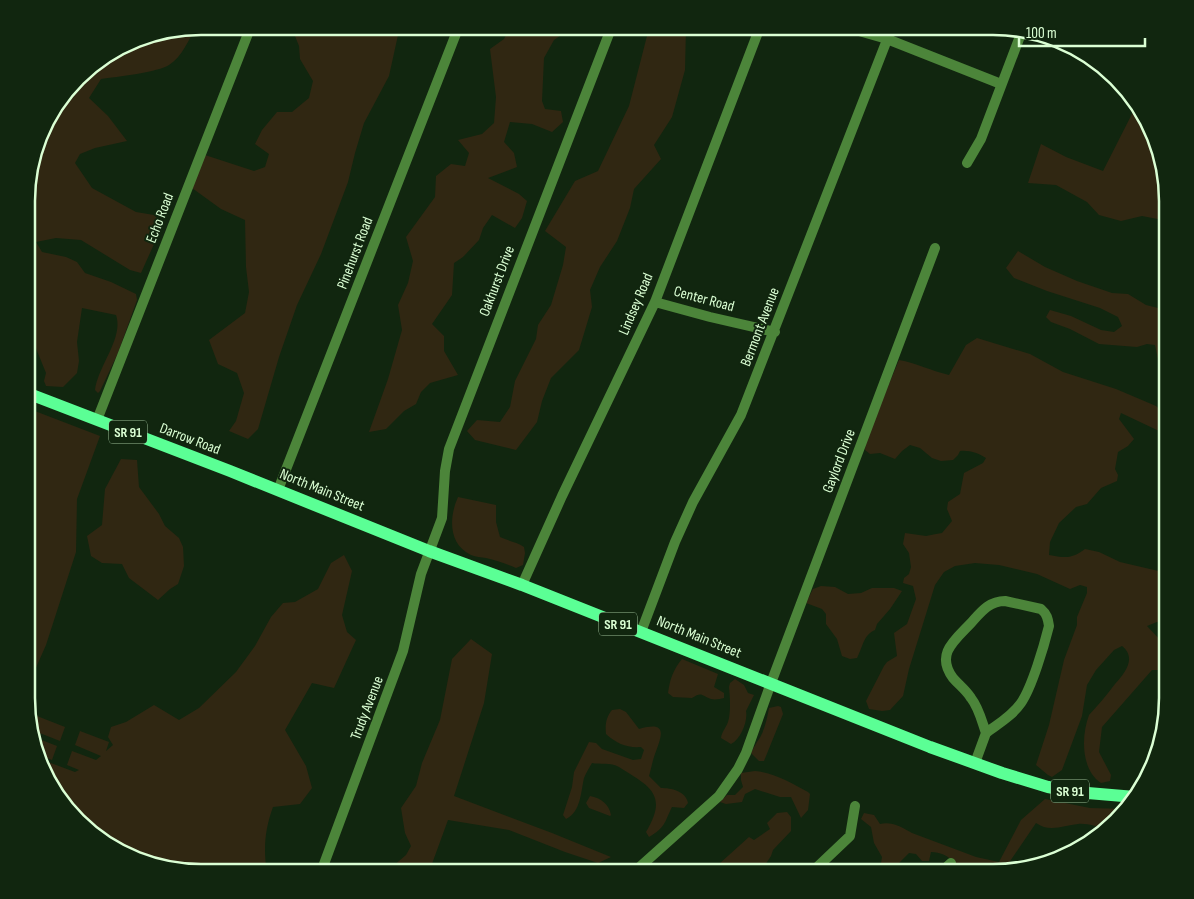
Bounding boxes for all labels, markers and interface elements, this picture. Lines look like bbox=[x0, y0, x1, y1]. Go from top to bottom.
scale bar bbox=[1019, 15, 1145, 47]
text: 100 m bbox=[1026, 24, 1057, 43]
street label: Echo Road bbox=[142, 190, 178, 246]
street label: Pinehurst Road bbox=[333, 214, 377, 292]
street label: Oakhurst Drive bbox=[475, 243, 519, 319]
street label: Lindsey Road bbox=[614, 270, 658, 338]
street label: Center Road bbox=[672, 282, 736, 316]
street label: Bermont Avenue bbox=[736, 285, 784, 369]
street label: Darrow Road bbox=[157, 419, 223, 459]
road number: SR 91 bbox=[109, 421, 147, 444]
street label: Gaylord Drive bbox=[818, 426, 860, 496]
street label: North Main Street bbox=[277, 464, 368, 516]
street label: North Main Street bbox=[654, 611, 745, 663]
road number: SR 91 bbox=[599, 612, 637, 636]
street label: Trudy Avenue bbox=[346, 673, 388, 743]
road number: SR 91 bbox=[1051, 779, 1089, 802]

